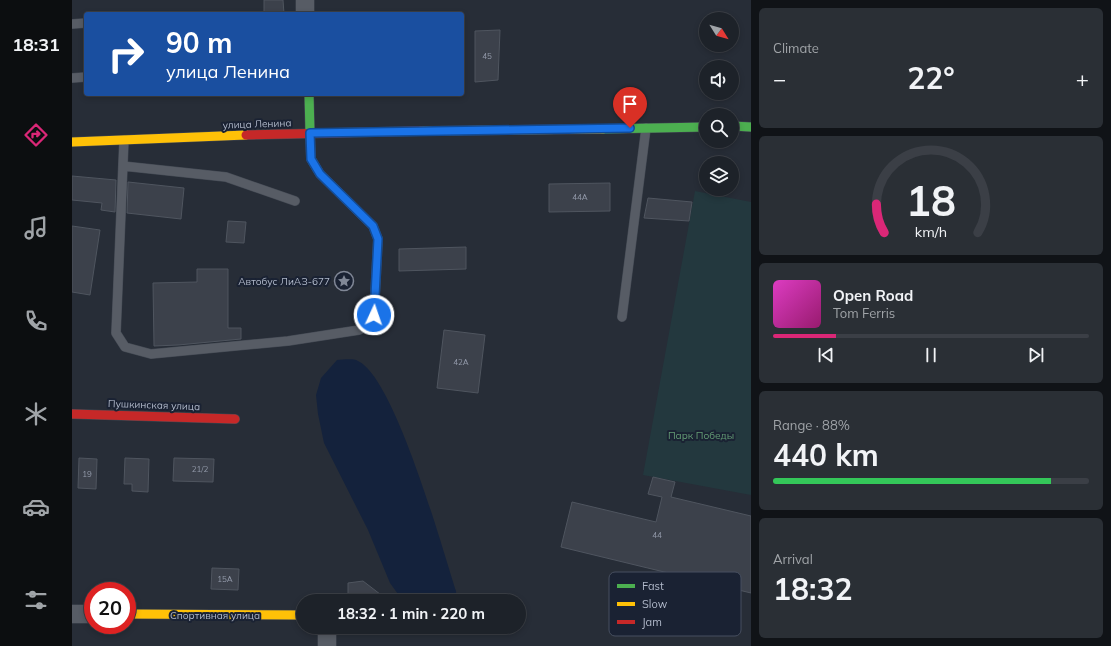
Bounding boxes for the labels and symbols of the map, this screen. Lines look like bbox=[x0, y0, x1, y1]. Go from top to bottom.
north arrow bbox=[699, 12, 739, 52]
house number: 45 bbox=[482, 51, 492, 61]
pin bbox=[613, 87, 647, 128]
street label: улица Ленина bbox=[222, 116, 292, 132]
house number: 44А bbox=[572, 192, 588, 202]
place icon: Автобус ЛиАЗ-677 bbox=[333, 270, 355, 292]
place label: Автобус ЛиАЗ-677 bbox=[238, 275, 330, 288]
position arrow bbox=[353, 294, 395, 336]
house number: 42А bbox=[453, 357, 469, 367]
street label: Пушкинская улица bbox=[108, 397, 200, 413]
park label: Парк Победы bbox=[668, 429, 734, 442]
house number: 21/2 bbox=[192, 464, 209, 474]
house number: 19 bbox=[82, 469, 92, 479]
house number: 44 bbox=[652, 530, 662, 540]
legend bbox=[609, 572, 741, 636]
house number: 15А bbox=[217, 574, 233, 584]
text: Fast bbox=[642, 579, 664, 593]
speed limit sign: 20 bbox=[84, 582, 136, 634]
text: Slow bbox=[642, 597, 668, 611]
street label: Спортивная улица bbox=[170, 609, 260, 622]
text: Jam bbox=[642, 615, 662, 629]

